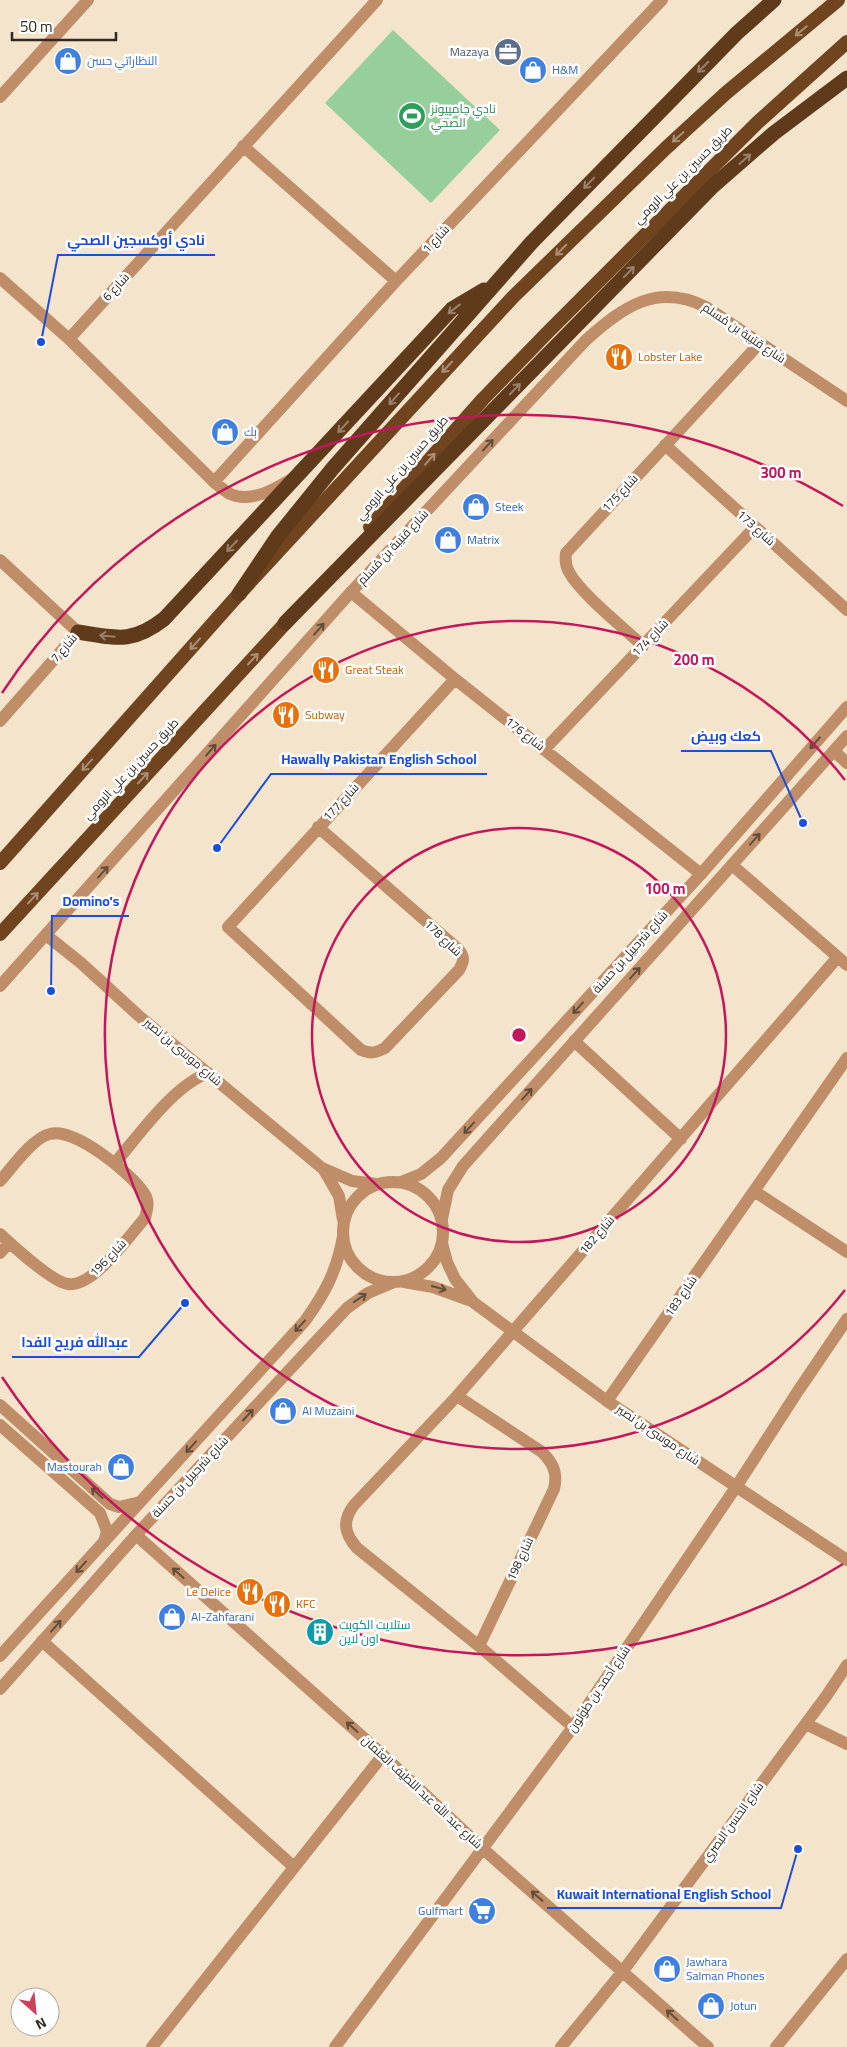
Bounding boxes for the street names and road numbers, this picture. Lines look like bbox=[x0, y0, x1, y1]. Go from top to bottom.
street label: طريق حسين بن علي الرومي bbox=[627, 119, 738, 230]
street label: شارع 1 bbox=[416, 219, 455, 258]
street label: شارع 6 bbox=[96, 267, 135, 306]
street label: شارع قتيبة بن مُسلم bbox=[698, 296, 791, 369]
street label: طريق حسين بن علي الرومي bbox=[349, 410, 454, 525]
street label: شارع 175 bbox=[596, 468, 644, 517]
street label: شارع قتيبة بن مُسلم bbox=[351, 503, 434, 590]
street label: شارع 173 bbox=[732, 504, 781, 552]
street label: شارع 174 bbox=[625, 613, 674, 662]
street label: شارع 7 bbox=[44, 628, 83, 668]
street label: شارع 176 bbox=[500, 710, 551, 757]
street label: طريق حسين بن علي الرومي bbox=[77, 712, 185, 825]
street label: شارع 177 bbox=[317, 777, 365, 826]
street label: شارع شرحبيل بن حسنة bbox=[586, 905, 674, 999]
street label: شارع 178 bbox=[419, 913, 468, 962]
street label: شارع موسى بن نصير bbox=[138, 1011, 228, 1092]
street label: شارع 182 bbox=[573, 1210, 620, 1260]
street label: شارع 196 bbox=[83, 1233, 132, 1282]
street label: شارع 183 bbox=[658, 1270, 703, 1321]
street label: شارع موسى بن نصير bbox=[611, 1397, 705, 1471]
street label: شارع شرحبيل بن حسنة bbox=[145, 1430, 234, 1523]
street label: شارع 198 bbox=[499, 1533, 540, 1585]
street label: شارع أحمد بن طولون bbox=[561, 1640, 636, 1737]
street label: شارع عبد الله عبد اللطيف العثمان bbox=[356, 1729, 488, 1854]
street label: شارع الحسن البصري bbox=[695, 1776, 770, 1867]

